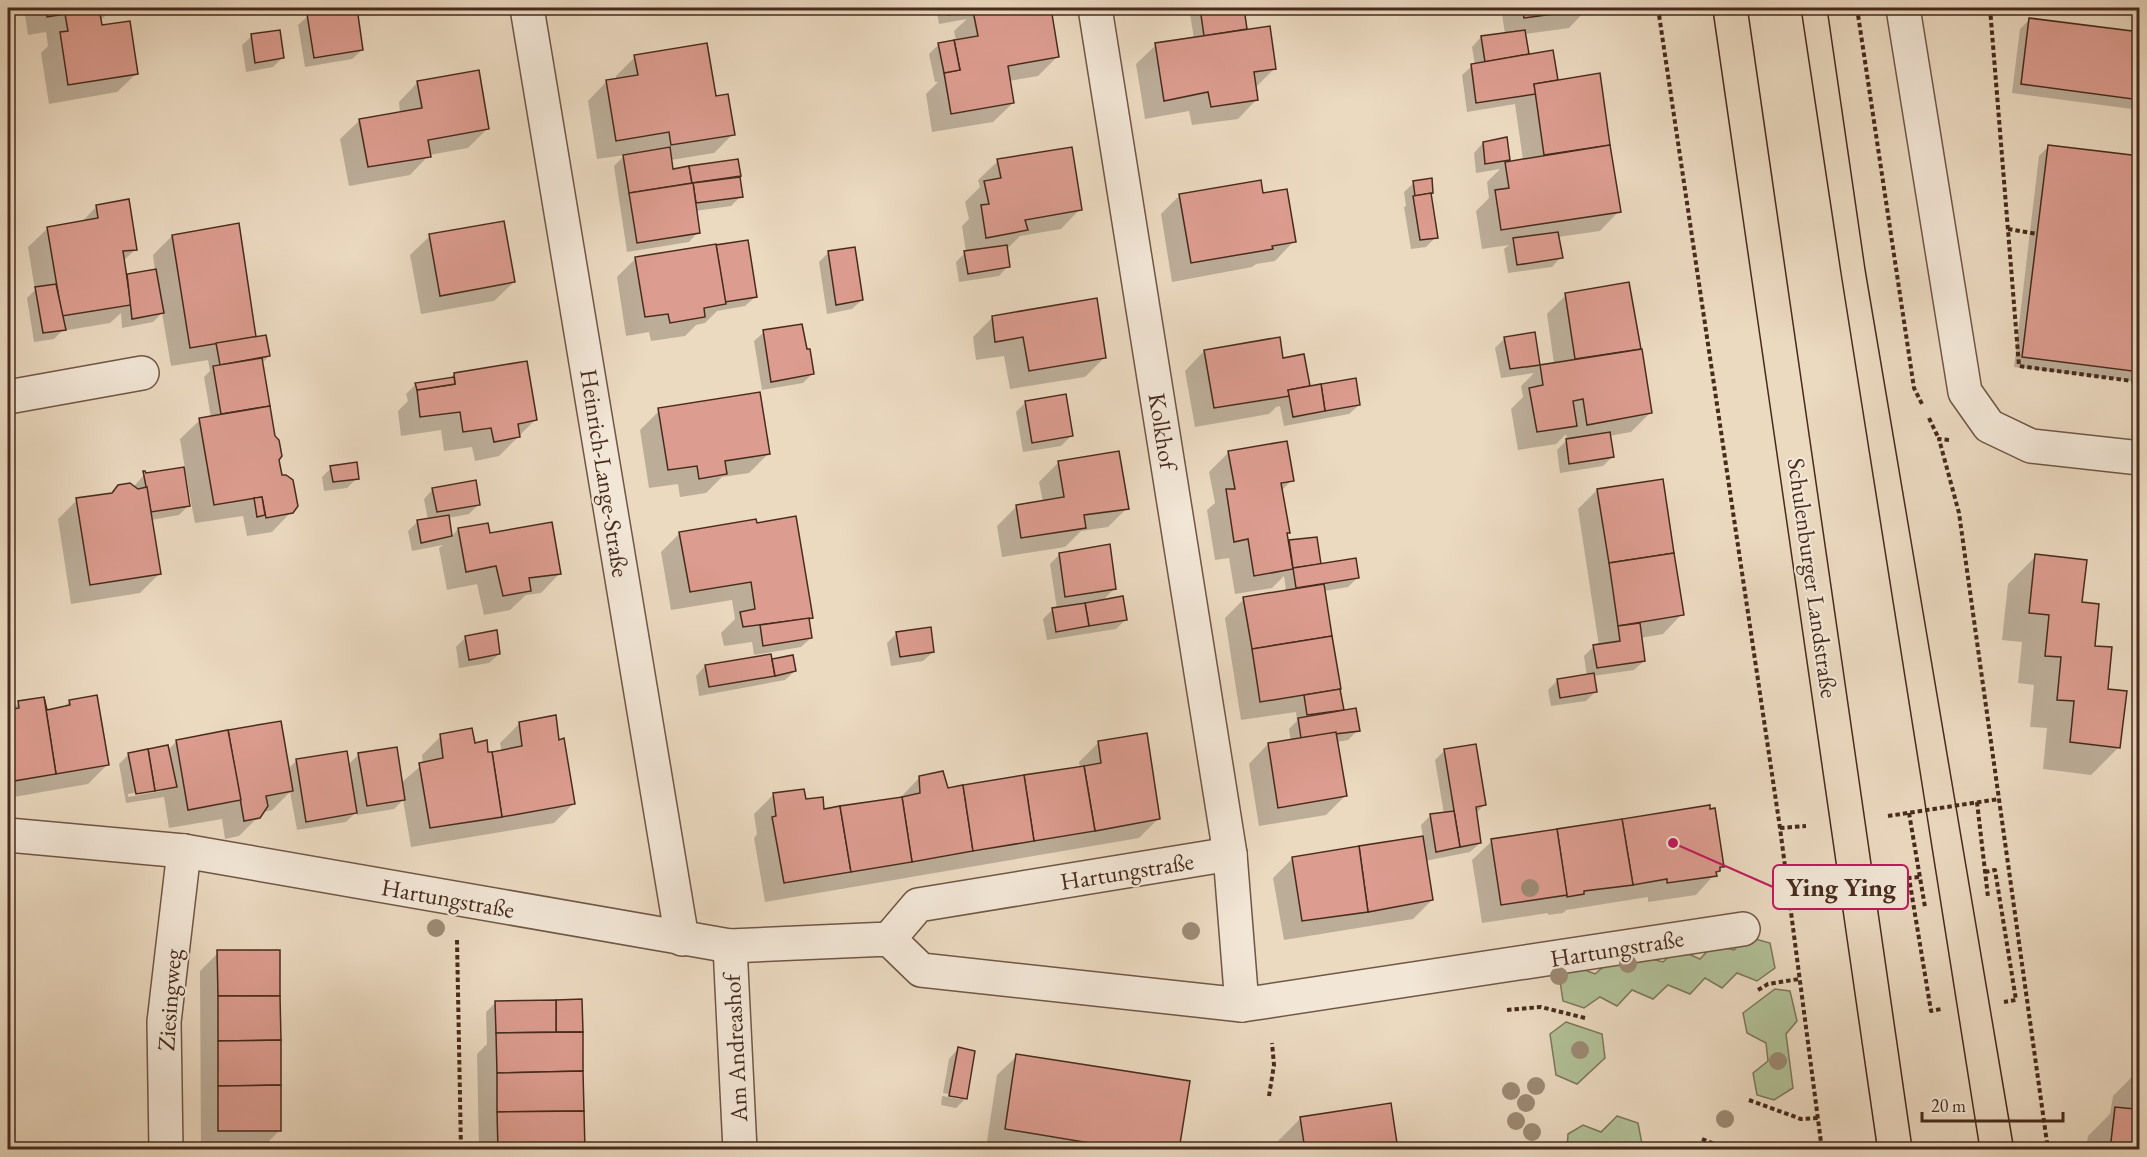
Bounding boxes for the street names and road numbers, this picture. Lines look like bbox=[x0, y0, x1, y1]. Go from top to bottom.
street label: Heinrich-Lange-Straße bbox=[573, 367, 637, 579]
street label: Kolkhof bbox=[1142, 391, 1185, 475]
street label: Schulenburger Landstraße bbox=[1781, 456, 1845, 700]
street label: Hartungstraße bbox=[1058, 845, 1196, 897]
street label: Hartungstraße bbox=[379, 871, 517, 925]
street label: Hartungstraße bbox=[1548, 922, 1686, 974]
street label: Ziesingweg bbox=[150, 947, 188, 1052]
street label: Am Andreashof bbox=[715, 970, 754, 1124]

